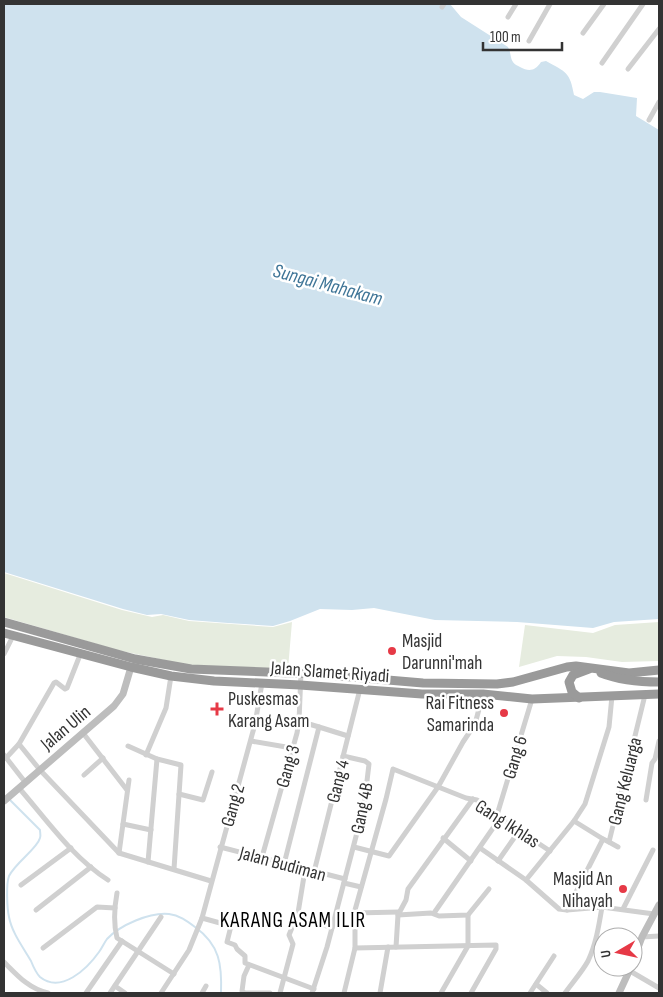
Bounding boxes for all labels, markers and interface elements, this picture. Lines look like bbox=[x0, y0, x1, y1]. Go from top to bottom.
scale bar bbox=[483, 20, 562, 52]
text: 100 m bbox=[490, 28, 521, 47]
water label: Sungai Mahakam bbox=[271, 259, 385, 311]
place label: Masjid Darunni'mah bbox=[402, 630, 482, 675]
marker: Masjid Darunni'mah bbox=[386, 645, 398, 657]
street label: Jalan Slamet Riyadi bbox=[269, 657, 390, 688]
place label: Puskesmas Karang Asam bbox=[228, 688, 309, 733]
place label: Rai Fitness Samarinda bbox=[426, 692, 494, 737]
street label: Jalan Ulin bbox=[36, 701, 96, 756]
marker: Puskesmas Karang Asam bbox=[210, 702, 224, 716]
marker: Rai Fitness Samarinda bbox=[498, 707, 510, 719]
street label: Gang 6 bbox=[498, 733, 533, 782]
street label: Gang Keluarga bbox=[603, 735, 647, 828]
street label: Gang 3 bbox=[271, 742, 305, 790]
street label: Gang 4 bbox=[322, 757, 355, 805]
street label: Gang 2 bbox=[216, 781, 250, 829]
street label: Gang 4B bbox=[346, 781, 379, 836]
street label: Gang Ikhlas bbox=[471, 795, 544, 854]
street label: Jalan Budiman bbox=[236, 842, 328, 887]
place label: Masjid An Nihayah bbox=[553, 868, 613, 913]
marker: Masjid An Nihayah bbox=[617, 883, 629, 895]
district label: KARANG ASAM ILIR bbox=[220, 908, 366, 933]
north arrow bbox=[593, 927, 643, 977]
text: U bbox=[597, 949, 615, 959]

